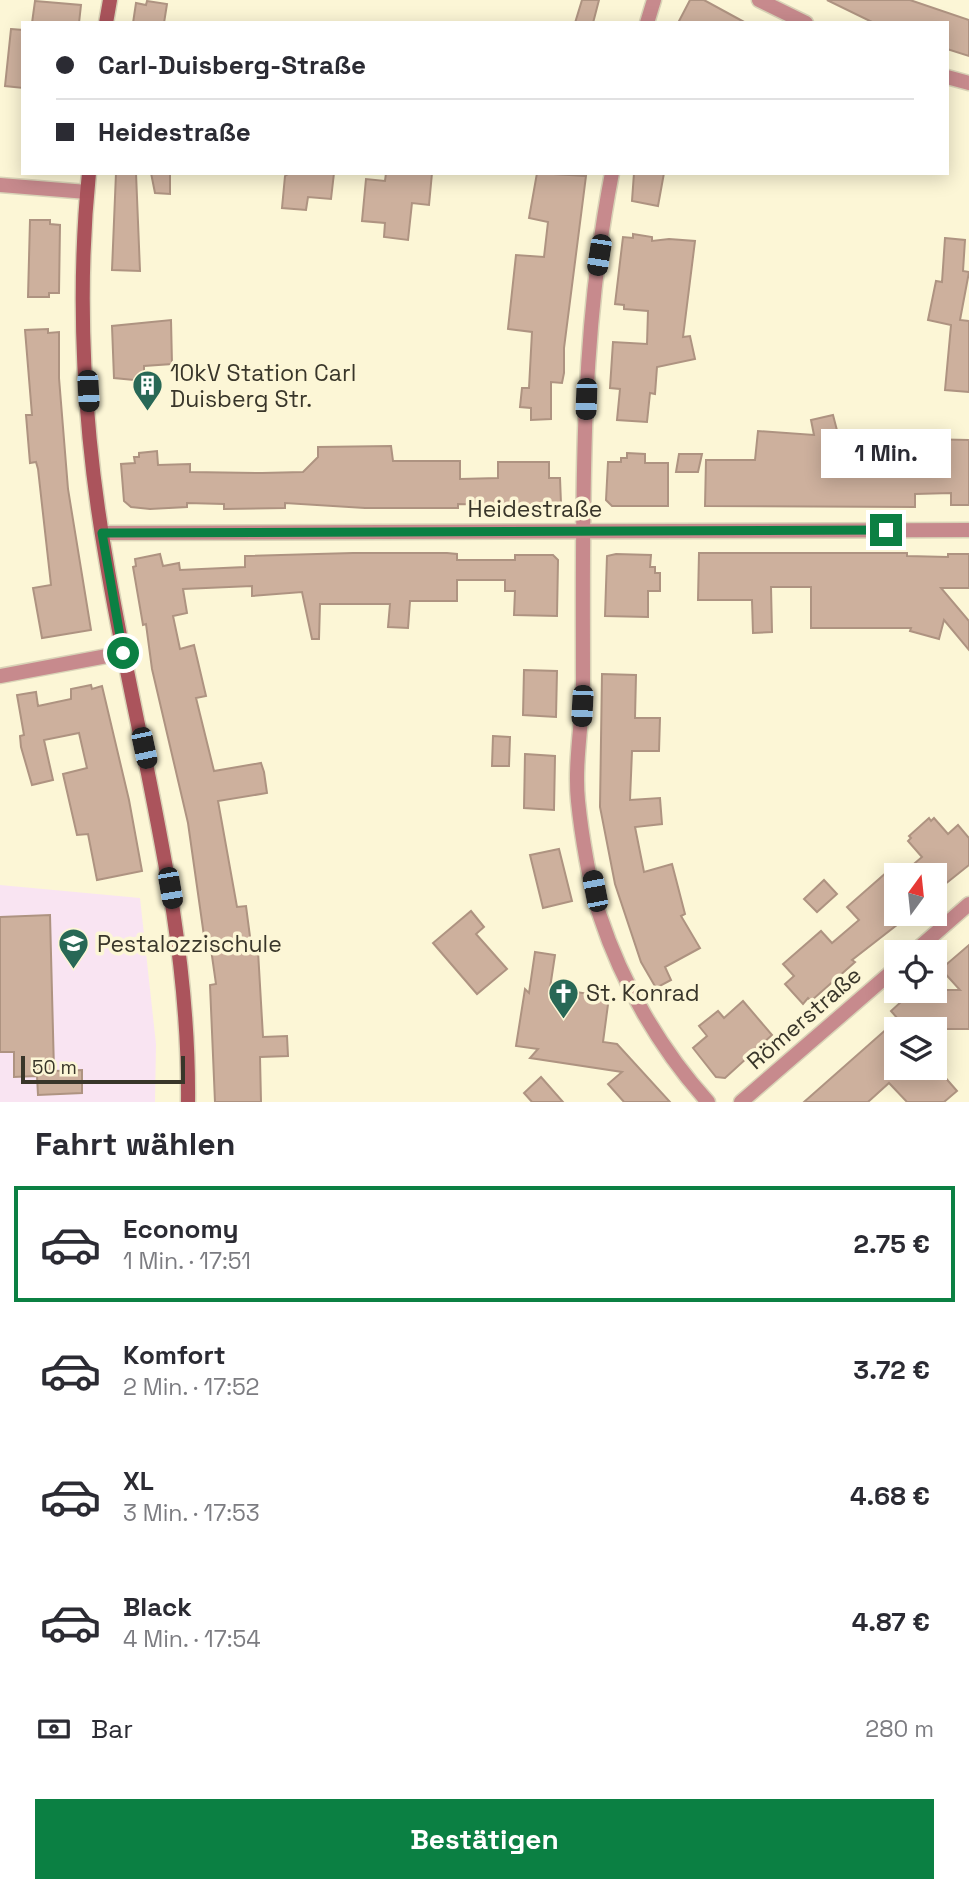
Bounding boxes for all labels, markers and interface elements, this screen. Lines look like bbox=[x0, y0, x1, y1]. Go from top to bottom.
text: Carl-Duisberg-Straße bbox=[98, 48, 366, 82]
text: Heidestraße bbox=[98, 115, 251, 149]
car bbox=[586, 233, 613, 277]
place label: 10kV Station Carl Duisberg Str. bbox=[170, 358, 356, 414]
car bbox=[77, 369, 100, 413]
building icon: 10kV Station Carl Duisberg Str. bbox=[130, 369, 164, 413]
car bbox=[575, 378, 598, 420]
callout: 1 Min. bbox=[821, 428, 951, 477]
text: 1 Min. bbox=[854, 438, 918, 468]
street label: Heidestraße bbox=[468, 494, 602, 524]
route end bbox=[870, 514, 902, 546]
route start bbox=[107, 637, 139, 669]
car bbox=[571, 684, 594, 728]
car bbox=[130, 725, 159, 771]
north arrow bbox=[884, 863, 947, 926]
map controls bbox=[884, 863, 947, 1080]
car bbox=[157, 865, 184, 911]
car bbox=[581, 868, 610, 914]
school or university icon: Pestalozzischule bbox=[57, 927, 91, 971]
place label: Pestalozzischule bbox=[97, 929, 282, 959]
button: locate bbox=[884, 940, 947, 1003]
street label: Römerstraße bbox=[740, 960, 868, 1076]
church icon: St. Konrad bbox=[546, 976, 580, 1020]
place label: St. Konrad bbox=[586, 978, 700, 1008]
button: layers bbox=[884, 1017, 947, 1080]
scale bar bbox=[21, 1053, 186, 1085]
text: 50 m bbox=[32, 1055, 77, 1080]
text: Fahrt wählen bbox=[35, 1124, 235, 1164]
text: Economy bbox=[123, 1212, 239, 1246]
icon: car bbox=[39, 1213, 102, 1276]
text: 2.75 € bbox=[853, 1227, 930, 1261]
text: 1 Min. · 17:51 bbox=[123, 1246, 251, 1276]
text: Komfort bbox=[123, 1338, 226, 1372]
icon: car bbox=[39, 1339, 102, 1402]
text: 3.72 € bbox=[853, 1353, 930, 1387]
text: 2 Min. · 17:52 bbox=[123, 1372, 259, 1402]
text: XL bbox=[123, 1464, 154, 1498]
icon: car bbox=[39, 1465, 102, 1528]
text: 4.68 € bbox=[850, 1479, 930, 1513]
text: 3 Min. · 17:53 bbox=[123, 1498, 260, 1528]
text: Black bbox=[123, 1590, 192, 1624]
icon: car bbox=[39, 1591, 102, 1654]
text: 4.87 € bbox=[852, 1605, 930, 1639]
text: 4 Min. · 17:54 bbox=[123, 1624, 261, 1654]
icon: cash bbox=[35, 1710, 73, 1748]
text: Bar bbox=[91, 1712, 133, 1746]
text: 280 m bbox=[865, 1714, 934, 1744]
button: Bestätigen bbox=[35, 1799, 934, 1879]

